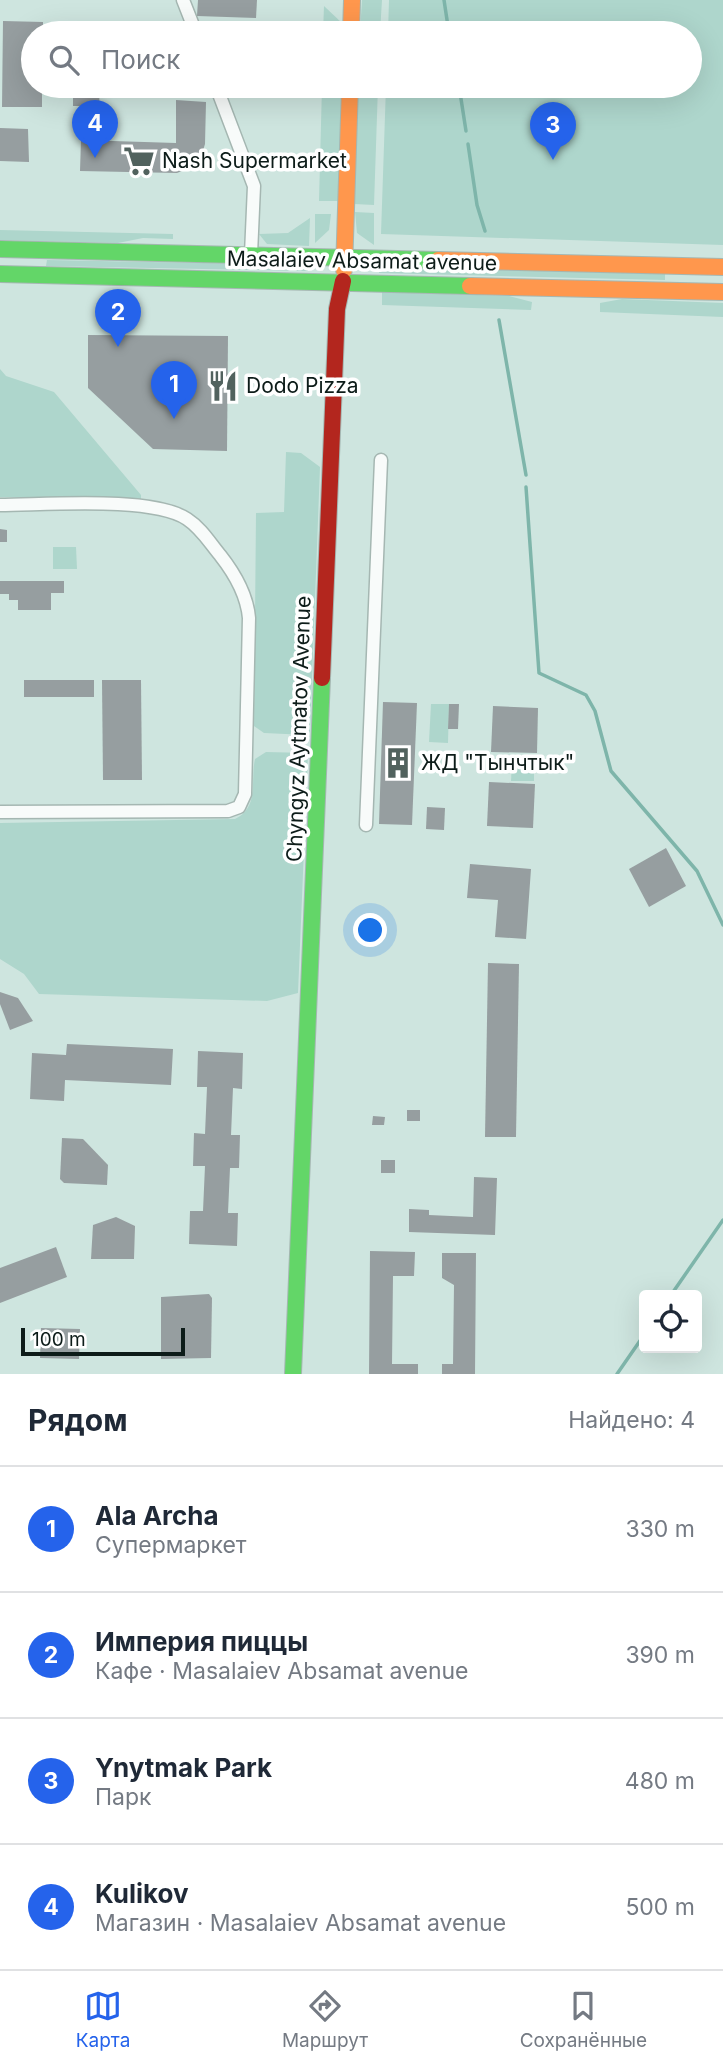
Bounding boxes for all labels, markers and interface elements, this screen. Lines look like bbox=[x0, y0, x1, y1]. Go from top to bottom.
search box bbox=[21, 21, 702, 98]
icon: search bbox=[45, 41, 83, 79]
text: Поиск bbox=[101, 44, 180, 75]
pin: 4 bbox=[72, 100, 118, 158]
pin: 3 bbox=[530, 102, 576, 160]
supermarket icon: Nash Supermarket bbox=[122, 144, 156, 178]
place label: Nash Supermarket bbox=[162, 148, 347, 173]
street label: Masalaiev Absamat avenue bbox=[227, 246, 497, 275]
pin: 2 bbox=[95, 289, 141, 347]
pin: 1 bbox=[151, 361, 197, 419]
restaurant icon: Dodo Pizza bbox=[206, 369, 240, 403]
place label: Dodo Pizza bbox=[246, 373, 359, 398]
street label: Chyngyz Aytmatov Avenue bbox=[281, 595, 316, 863]
building icon: ЖД "Тынчтык" bbox=[381, 746, 415, 780]
place label: ЖД "Тынчтык" bbox=[421, 750, 574, 775]
your location bbox=[353, 913, 387, 947]
map controls bbox=[639, 1290, 702, 1353]
button: locate bbox=[639, 1290, 702, 1353]
scale bar bbox=[21, 1325, 186, 1357]
text: 100 m bbox=[32, 1328, 86, 1351]
text: Рядом bbox=[28, 1402, 128, 1438]
text: Найдено: 4 bbox=[568, 1406, 695, 1434]
text: Ala Archa bbox=[95, 1500, 219, 1531]
text: 1 bbox=[46, 1515, 56, 1543]
text: 330 m bbox=[625, 1515, 695, 1543]
text: Супермаркет bbox=[95, 1531, 247, 1559]
text: Империя пиццы bbox=[95, 1626, 308, 1657]
text: 2 bbox=[44, 1641, 58, 1669]
text: 390 m bbox=[625, 1641, 695, 1669]
text: Кафе · Masalaiev Absamat avenue bbox=[95, 1657, 469, 1685]
text: Ynytmak Park bbox=[95, 1752, 272, 1783]
text: 3 bbox=[44, 1767, 58, 1795]
text: 480 m bbox=[625, 1767, 695, 1795]
text: Парк bbox=[95, 1783, 152, 1811]
text: Kulikov bbox=[95, 1878, 189, 1909]
text: 4 bbox=[43, 1893, 59, 1921]
text: 500 m bbox=[625, 1893, 695, 1921]
text: Магазин · Masalaiev Absamat avenue bbox=[95, 1909, 506, 1937]
tab: Карта bbox=[76, 1987, 130, 2052]
tab: Маршрут bbox=[282, 1987, 368, 2052]
tab: Сохранённые bbox=[520, 1987, 647, 2052]

